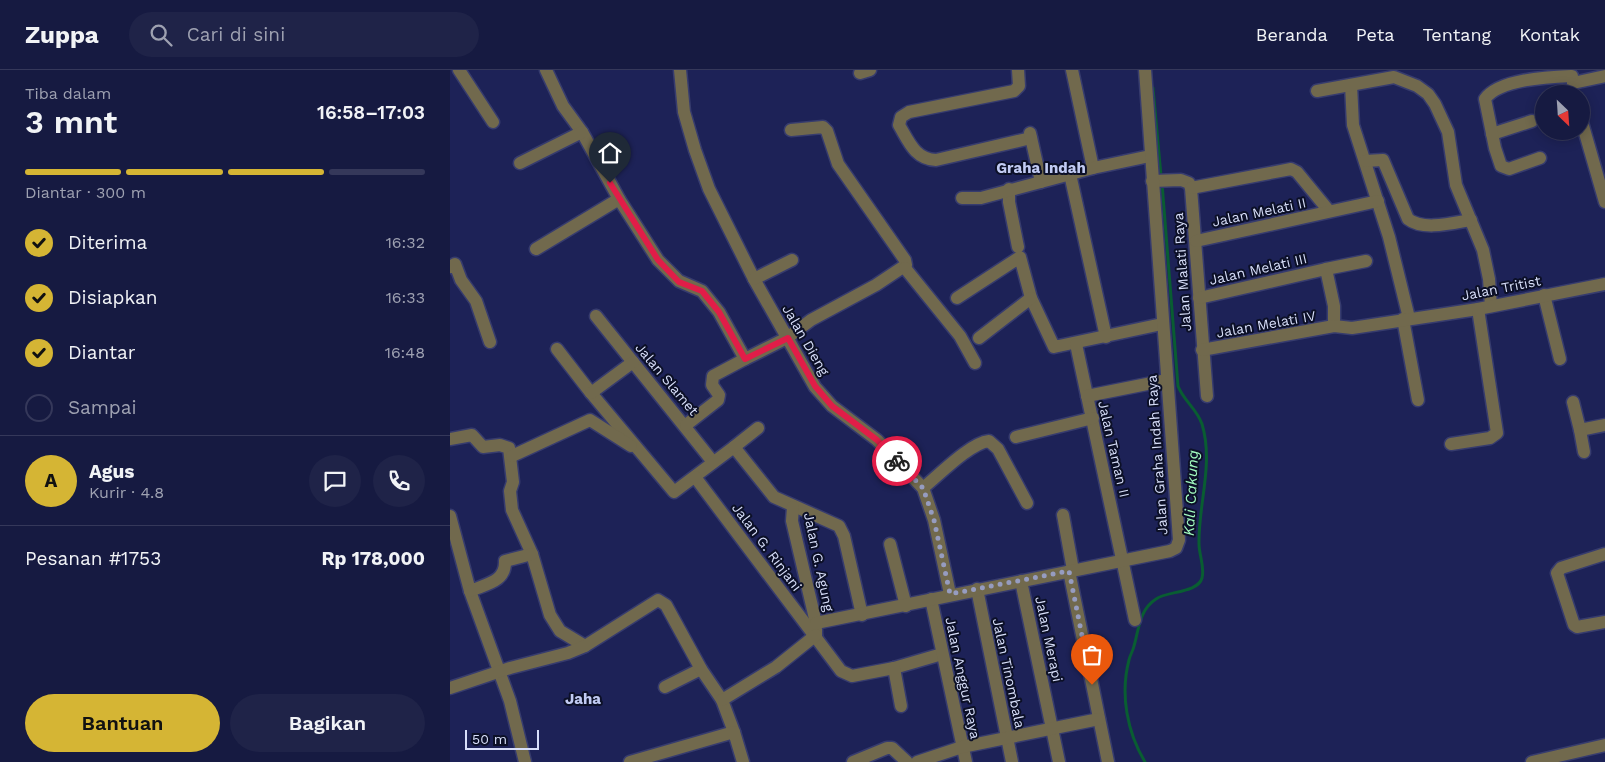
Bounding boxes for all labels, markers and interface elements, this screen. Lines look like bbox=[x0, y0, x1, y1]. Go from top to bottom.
search box bbox=[129, 12, 479, 57]
text: Zuppa bbox=[25, 21, 99, 49]
icon: search bbox=[147, 21, 175, 49]
text: Cari di sini bbox=[187, 23, 285, 46]
text: Beranda bbox=[1256, 24, 1328, 45]
text: Peta bbox=[1356, 24, 1394, 45]
text: Tentang bbox=[1422, 24, 1491, 45]
text: Kontak bbox=[1519, 24, 1580, 45]
text: Tiba dalam bbox=[25, 84, 111, 103]
north arrow bbox=[1535, 85, 1590, 140]
map controls bbox=[1535, 85, 1590, 140]
text: 16:58–17:03 bbox=[317, 101, 425, 124]
text: 3 mnt bbox=[25, 103, 117, 141]
pin bbox=[589, 132, 631, 183]
icon: home bbox=[596, 139, 624, 167]
district label: Graha Indah bbox=[996, 159, 1086, 177]
text: Diantar · 300 m bbox=[25, 183, 146, 202]
street label: Jalan Melati II bbox=[1211, 194, 1307, 230]
street label: Jalan Malati Raya bbox=[1170, 212, 1194, 332]
icon: check bbox=[25, 229, 53, 257]
text: Diterima bbox=[68, 231, 147, 254]
text: 16:32 bbox=[386, 233, 425, 252]
street label: Jalan Melati III bbox=[1208, 250, 1308, 288]
street label: Jalan Tritist bbox=[1460, 272, 1542, 304]
icon: check bbox=[25, 284, 53, 312]
text: Disiapkan bbox=[68, 286, 158, 309]
text: 16:33 bbox=[386, 288, 425, 307]
street label: Jalan Dieng bbox=[779, 302, 833, 379]
street label: Jalan Melati IV bbox=[1215, 307, 1317, 341]
icon: check bbox=[25, 339, 53, 367]
street label: Jalan Slamet bbox=[632, 340, 702, 419]
text: Diantar bbox=[68, 341, 136, 364]
text: 16:48 bbox=[385, 343, 425, 362]
street label: Jalan Graha Indah Raya bbox=[1143, 374, 1171, 536]
text: Sampai bbox=[68, 396, 137, 419]
street label: Jalan Taman II bbox=[1095, 399, 1133, 499]
courier bbox=[872, 436, 922, 486]
icon: bike bbox=[883, 447, 911, 475]
water label: Kali Cakung bbox=[1180, 450, 1202, 536]
button: chat bbox=[309, 455, 361, 507]
button: phone bbox=[373, 455, 425, 507]
text: Agus bbox=[89, 460, 134, 483]
text: A bbox=[45, 469, 57, 492]
text: Kurir · 4.8 bbox=[89, 483, 164, 502]
street label: Jalan G. Rinjani bbox=[729, 500, 805, 594]
street label: Jalan G. Agung bbox=[801, 511, 837, 613]
text: Pesanan #1753 bbox=[25, 547, 161, 570]
text: Rp 178,000 bbox=[321, 547, 425, 570]
street label: Jalan Merapi bbox=[1032, 595, 1066, 683]
street label: Jalan Anggur Raya bbox=[942, 616, 984, 740]
street label: Jalan Tinombala bbox=[990, 616, 1028, 730]
pin bbox=[1071, 634, 1113, 685]
icon: bag bbox=[1078, 641, 1106, 669]
district label: Jaha bbox=[565, 690, 601, 708]
button: Bantuan bbox=[25, 694, 220, 752]
button: Bagikan bbox=[230, 694, 425, 752]
scale bar bbox=[465, 727, 539, 750]
text: 50 m bbox=[472, 731, 507, 747]

